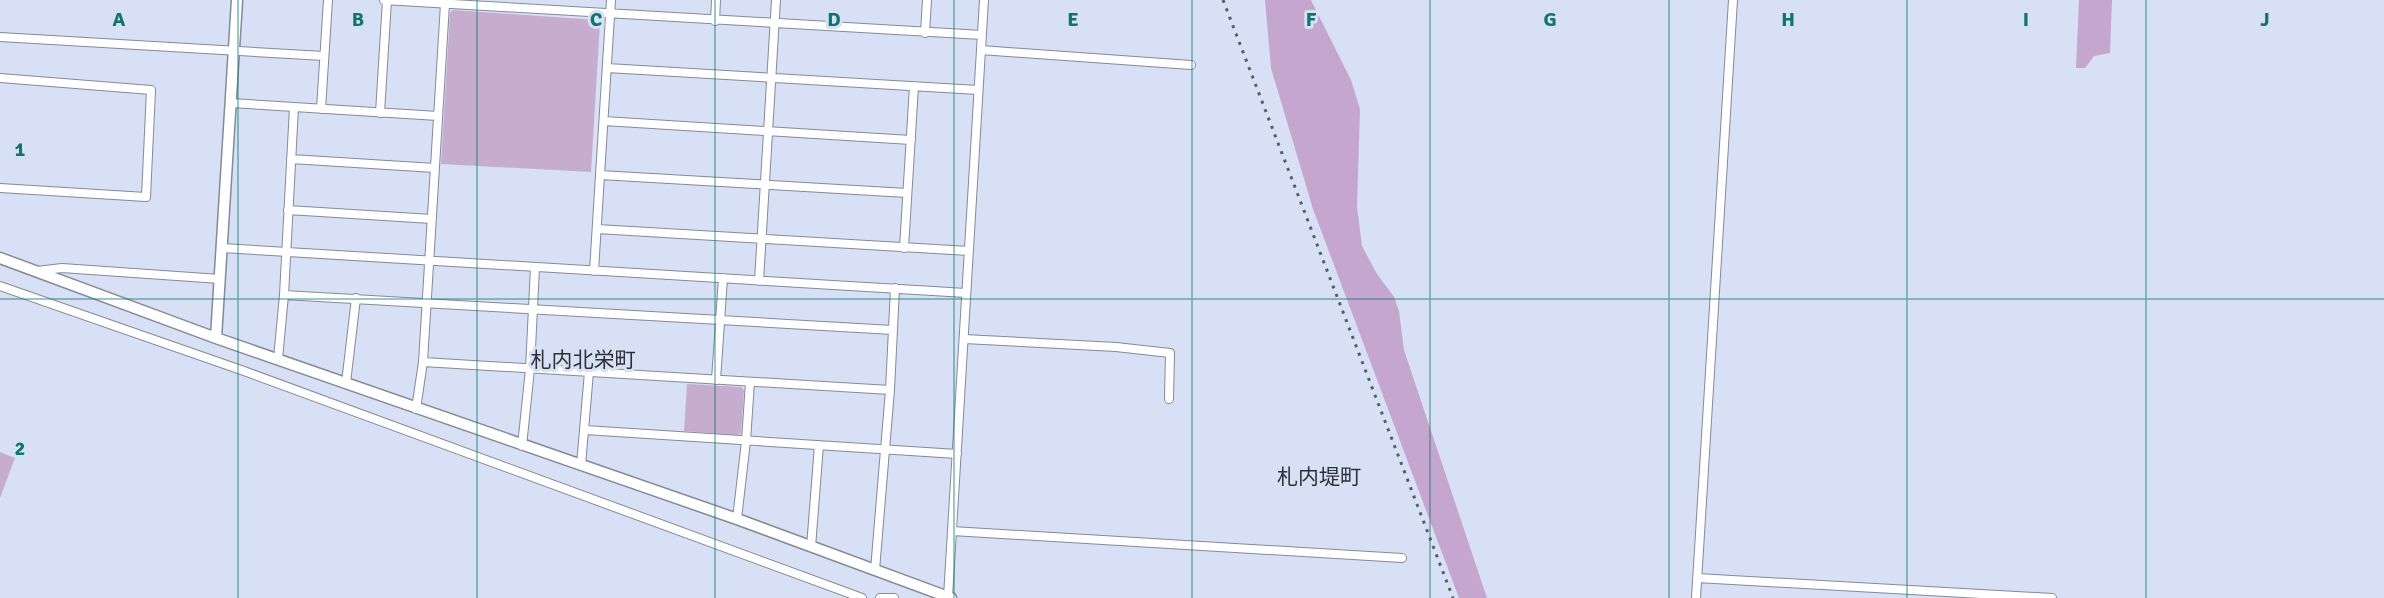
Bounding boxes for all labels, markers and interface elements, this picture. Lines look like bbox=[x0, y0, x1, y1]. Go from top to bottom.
text: A bbox=[113, 7, 126, 32]
text: B bbox=[352, 7, 364, 32]
text: C bbox=[590, 7, 602, 32]
text: D bbox=[827, 7, 841, 32]
text: E bbox=[1067, 7, 1079, 32]
text: F bbox=[1306, 7, 1317, 32]
text: G bbox=[1543, 7, 1557, 32]
text: H bbox=[1781, 7, 1795, 32]
text: I bbox=[2023, 7, 2029, 32]
text: J bbox=[2260, 7, 2270, 32]
text: 1 bbox=[15, 137, 26, 162]
district label: 札内北栄町 bbox=[531, 347, 636, 373]
text: 2 bbox=[15, 436, 25, 461]
district label: 札内堤町 bbox=[1277, 464, 1361, 490]

